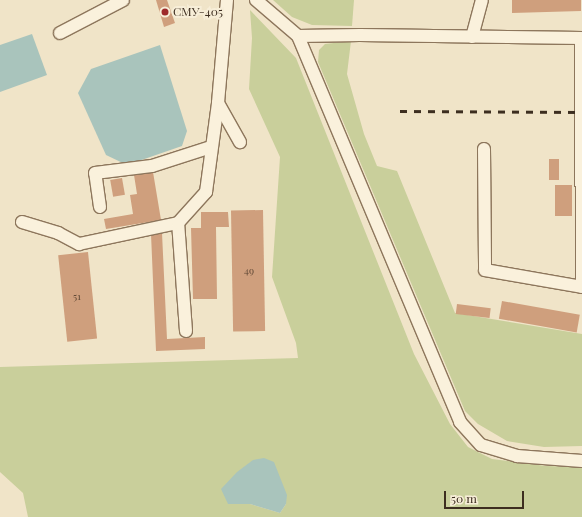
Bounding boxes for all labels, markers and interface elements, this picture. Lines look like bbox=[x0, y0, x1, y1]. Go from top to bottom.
place label: СМУ-405 bbox=[173, 5, 223, 19]
marker: СМУ-405 bbox=[160, 7, 170, 17]
house number: 49 bbox=[244, 265, 254, 277]
house number: 51 bbox=[73, 291, 81, 303]
scale bar bbox=[446, 483, 526, 509]
text: 50 m bbox=[451, 490, 477, 506]

